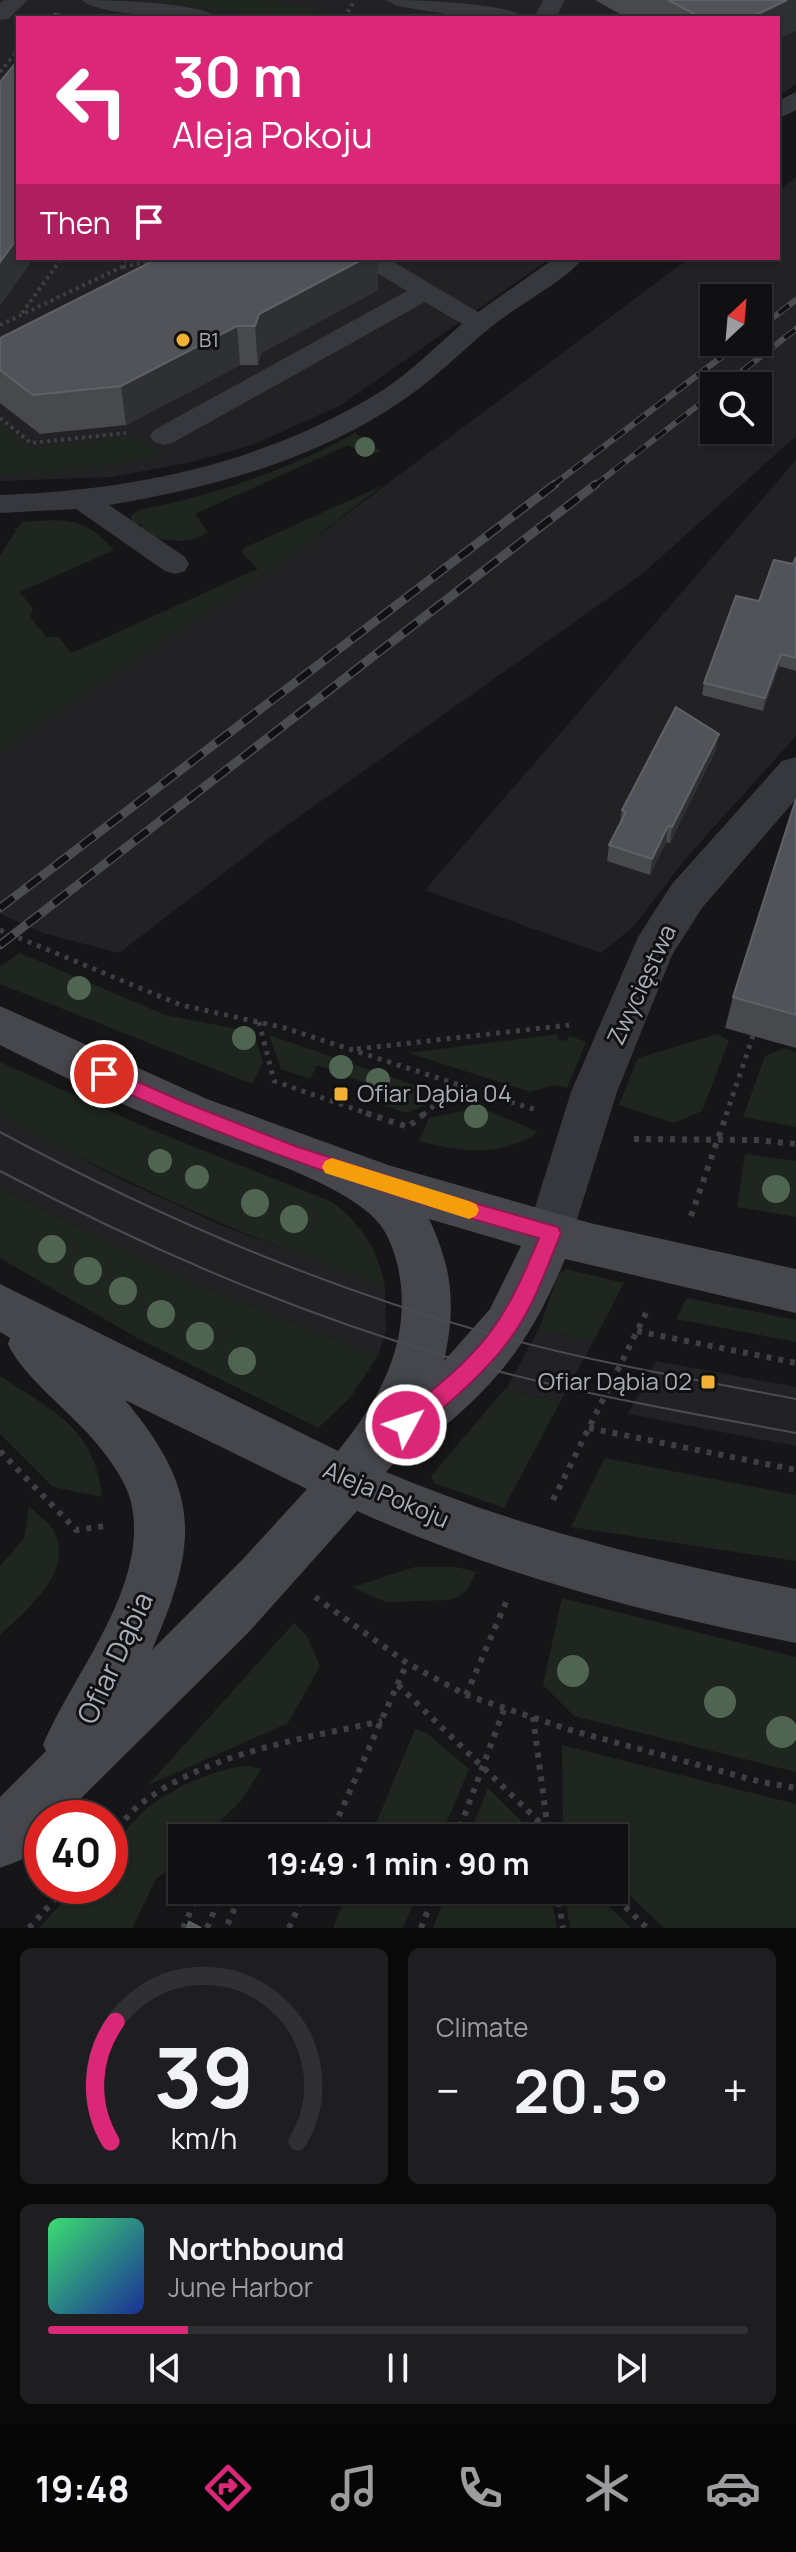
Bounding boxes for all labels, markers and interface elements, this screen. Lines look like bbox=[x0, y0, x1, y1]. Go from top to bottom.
text: 30 m bbox=[172, 37, 303, 114]
icon: left bbox=[40, 48, 144, 152]
text: Aleja Pokoju bbox=[172, 110, 373, 159]
icon: arrive bbox=[127, 200, 171, 244]
text: Then bbox=[40, 202, 111, 243]
north arrow bbox=[700, 284, 772, 356]
map controls bbox=[700, 284, 772, 444]
place label: B1 bbox=[199, 326, 219, 353]
marker: B1 bbox=[174, 331, 192, 349]
button: search bbox=[700, 372, 772, 444]
street label: Zwycięstwa bbox=[598, 919, 683, 1050]
pin bbox=[70, 1040, 138, 1108]
icon: arrive bbox=[82, 1052, 126, 1096]
place label: Ofiar Dąbia 04 bbox=[357, 1076, 512, 1109]
marker: Ofiar Dąbia 04 bbox=[332, 1085, 350, 1103]
place label: Ofiar Dąbia 02 bbox=[538, 1364, 692, 1397]
marker: Ofiar Dąbia 02 bbox=[699, 1373, 717, 1391]
position arrow bbox=[364, 1383, 448, 1467]
street label: Aleja Pokoju bbox=[319, 1452, 455, 1535]
street label: Ofiar Dąbia bbox=[67, 1585, 161, 1730]
speed limit sign: 40 bbox=[24, 1800, 128, 1904]
text: 19:49 · 1 min · 90 m bbox=[267, 1843, 529, 1884]
text: Climate bbox=[436, 2009, 528, 2045]
text: 39 bbox=[154, 2019, 254, 2133]
text: 20.5° bbox=[513, 2049, 669, 2131]
text: − bbox=[436, 2060, 460, 2120]
text: + bbox=[723, 2060, 748, 2120]
text: km/h bbox=[171, 2119, 237, 2158]
text: Northbound bbox=[168, 2228, 345, 2269]
text: June Harbor bbox=[168, 2269, 313, 2305]
icon: previous bbox=[143, 2346, 187, 2390]
icon: pause bbox=[376, 2346, 420, 2390]
icon: next bbox=[609, 2346, 653, 2390]
icon: directions bbox=[200, 2460, 256, 2516]
icon: music bbox=[326, 2460, 382, 2516]
icon: phone bbox=[452, 2460, 508, 2516]
icon: climate bbox=[579, 2460, 635, 2516]
icon: car bbox=[705, 2460, 761, 2516]
text: 19:48 bbox=[35, 2464, 130, 2513]

